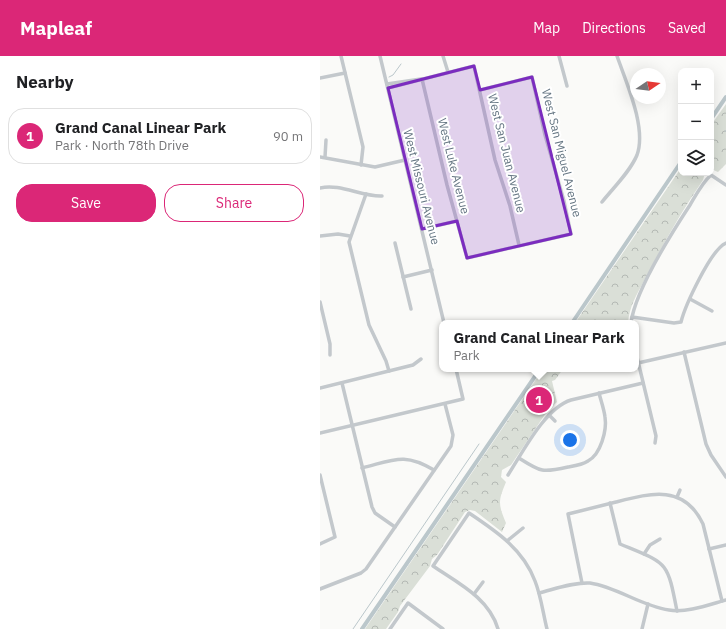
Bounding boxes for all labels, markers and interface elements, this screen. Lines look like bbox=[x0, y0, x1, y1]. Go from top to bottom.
text: Mapleaf bbox=[20, 16, 92, 40]
text: Map bbox=[533, 19, 560, 37]
text: Directions bbox=[582, 19, 646, 37]
text: Saved bbox=[668, 19, 706, 37]
north arrow bbox=[630, 68, 666, 104]
map controls bbox=[678, 68, 714, 176]
button: + bbox=[678, 68, 714, 104]
text: Nearby bbox=[16, 71, 74, 93]
street label: West San Miguel Avenue bbox=[539, 87, 585, 219]
street label: West San Juan Avenue bbox=[485, 92, 529, 214]
button: − bbox=[678, 104, 714, 140]
street label: West Luke Avenue bbox=[435, 117, 473, 216]
text: Grand Canal Linear Park bbox=[55, 118, 226, 137]
text: 1 bbox=[26, 128, 34, 145]
text: 90 m bbox=[273, 128, 303, 145]
street label: West Missouri Avenue bbox=[400, 128, 444, 247]
text: Park · North 78th Drive bbox=[55, 137, 189, 154]
button: layers bbox=[678, 140, 714, 176]
button: Save bbox=[16, 184, 156, 222]
button: Share bbox=[164, 184, 304, 222]
popup bbox=[439, 320, 639, 372]
text: Grand Canal Linear Park bbox=[453, 328, 625, 347]
text: Park bbox=[453, 347, 480, 364]
pin: 1 bbox=[526, 385, 552, 415]
your location bbox=[560, 430, 580, 450]

